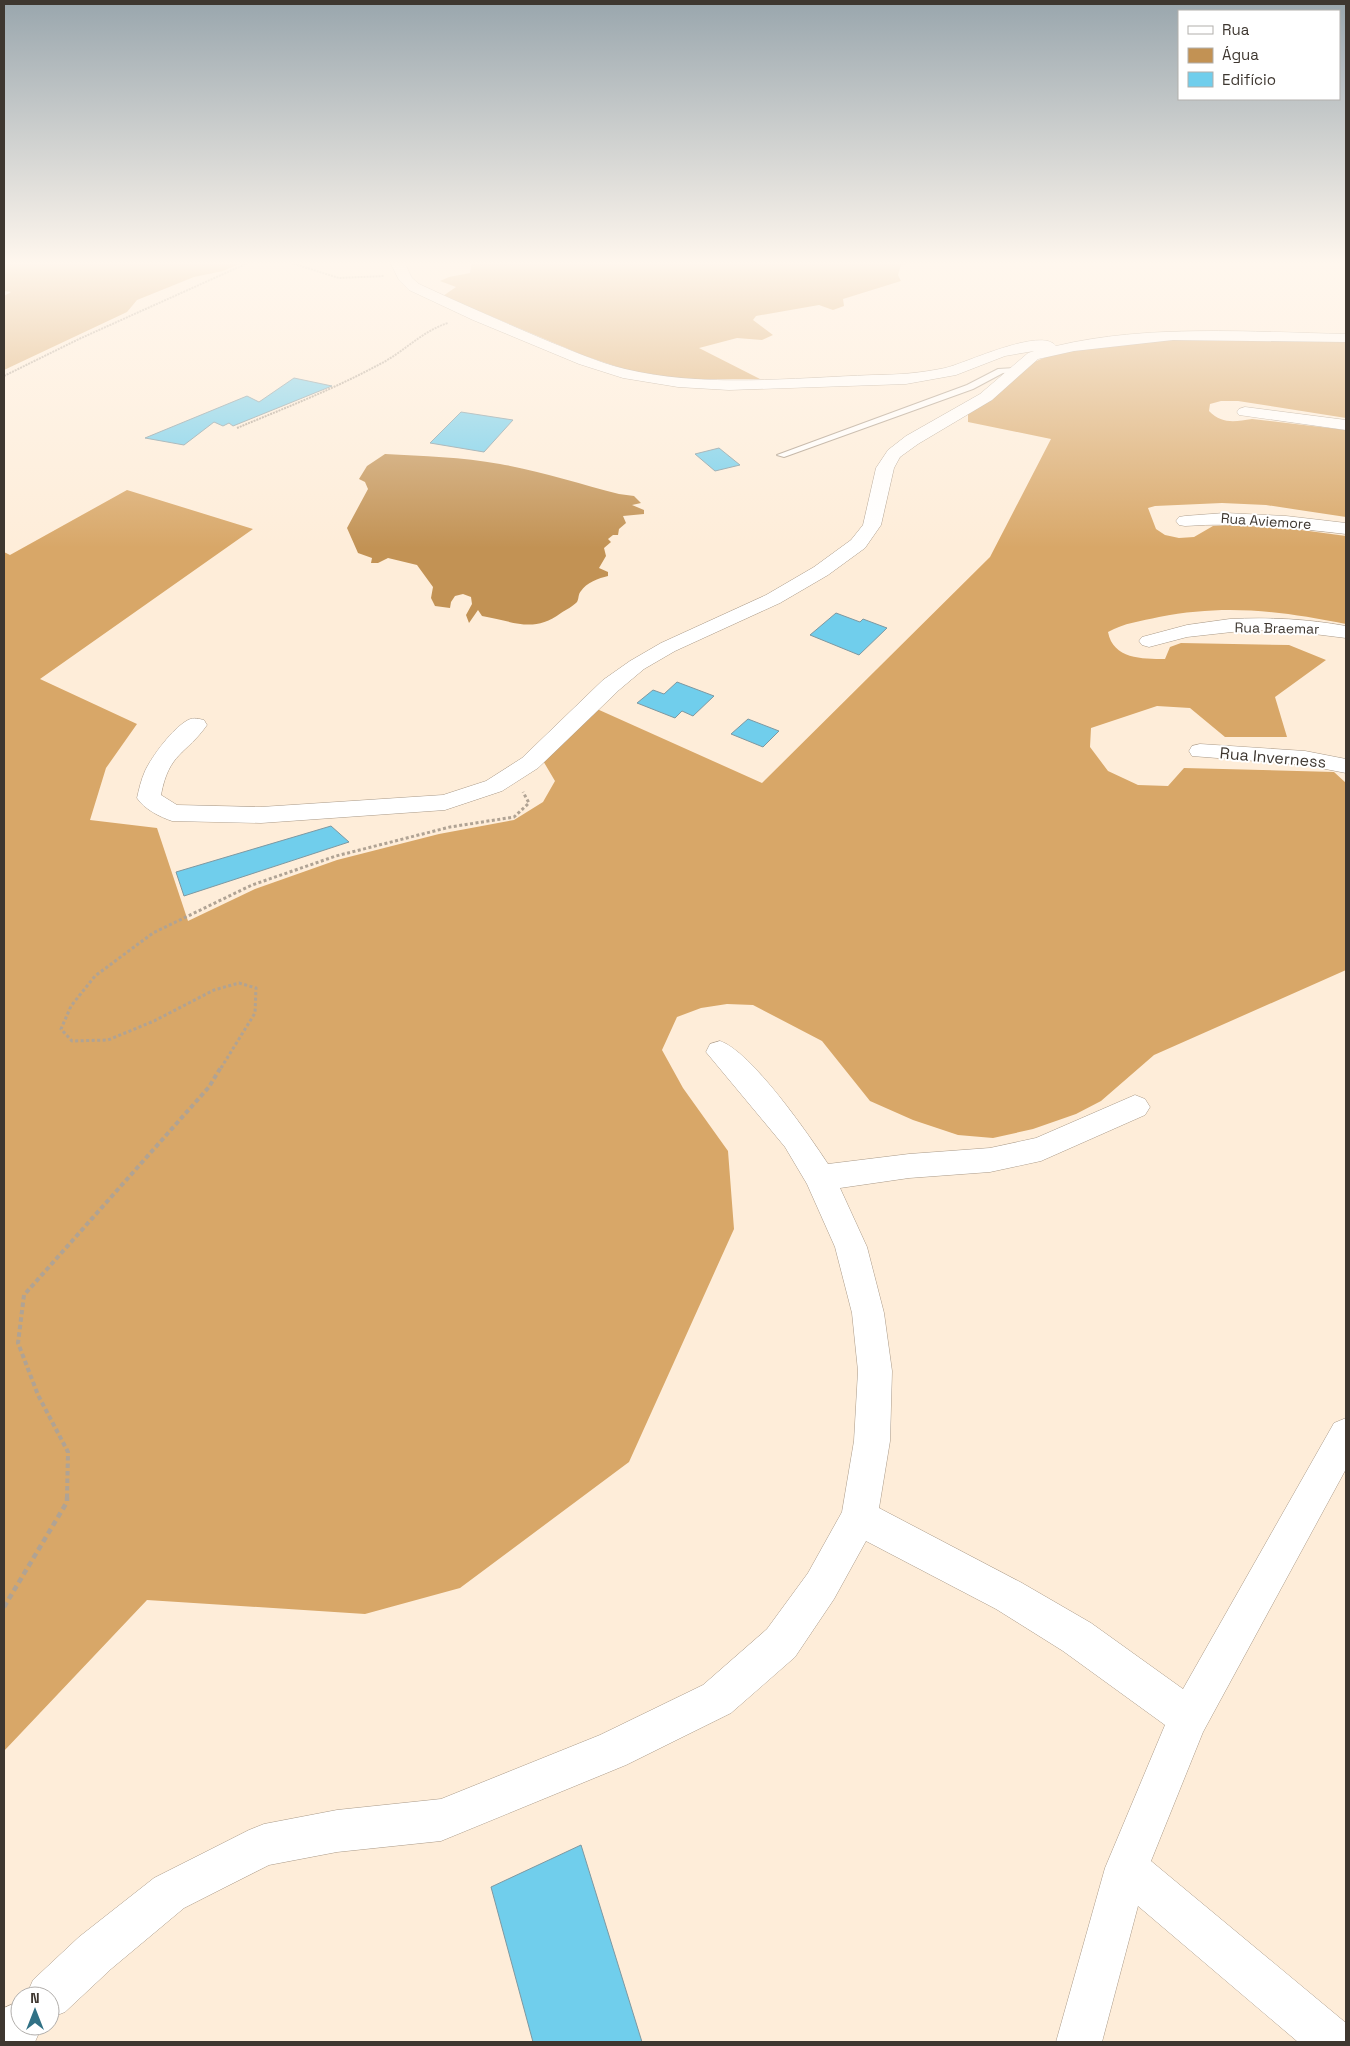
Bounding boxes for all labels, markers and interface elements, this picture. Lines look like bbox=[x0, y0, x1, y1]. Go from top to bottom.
legend bbox=[1178, 10, 1340, 100]
text: Rua bbox=[1222, 20, 1250, 39]
text: Água bbox=[1222, 45, 1259, 64]
text: Edifício bbox=[1222, 70, 1276, 89]
street label: Rua Aviemore bbox=[1220, 509, 1312, 533]
street label: Rua Braemar bbox=[1234, 618, 1320, 638]
street label: Rua Inverness bbox=[1219, 742, 1327, 773]
north arrow bbox=[10, 1986, 60, 2036]
text: N bbox=[30, 1989, 40, 2007]

